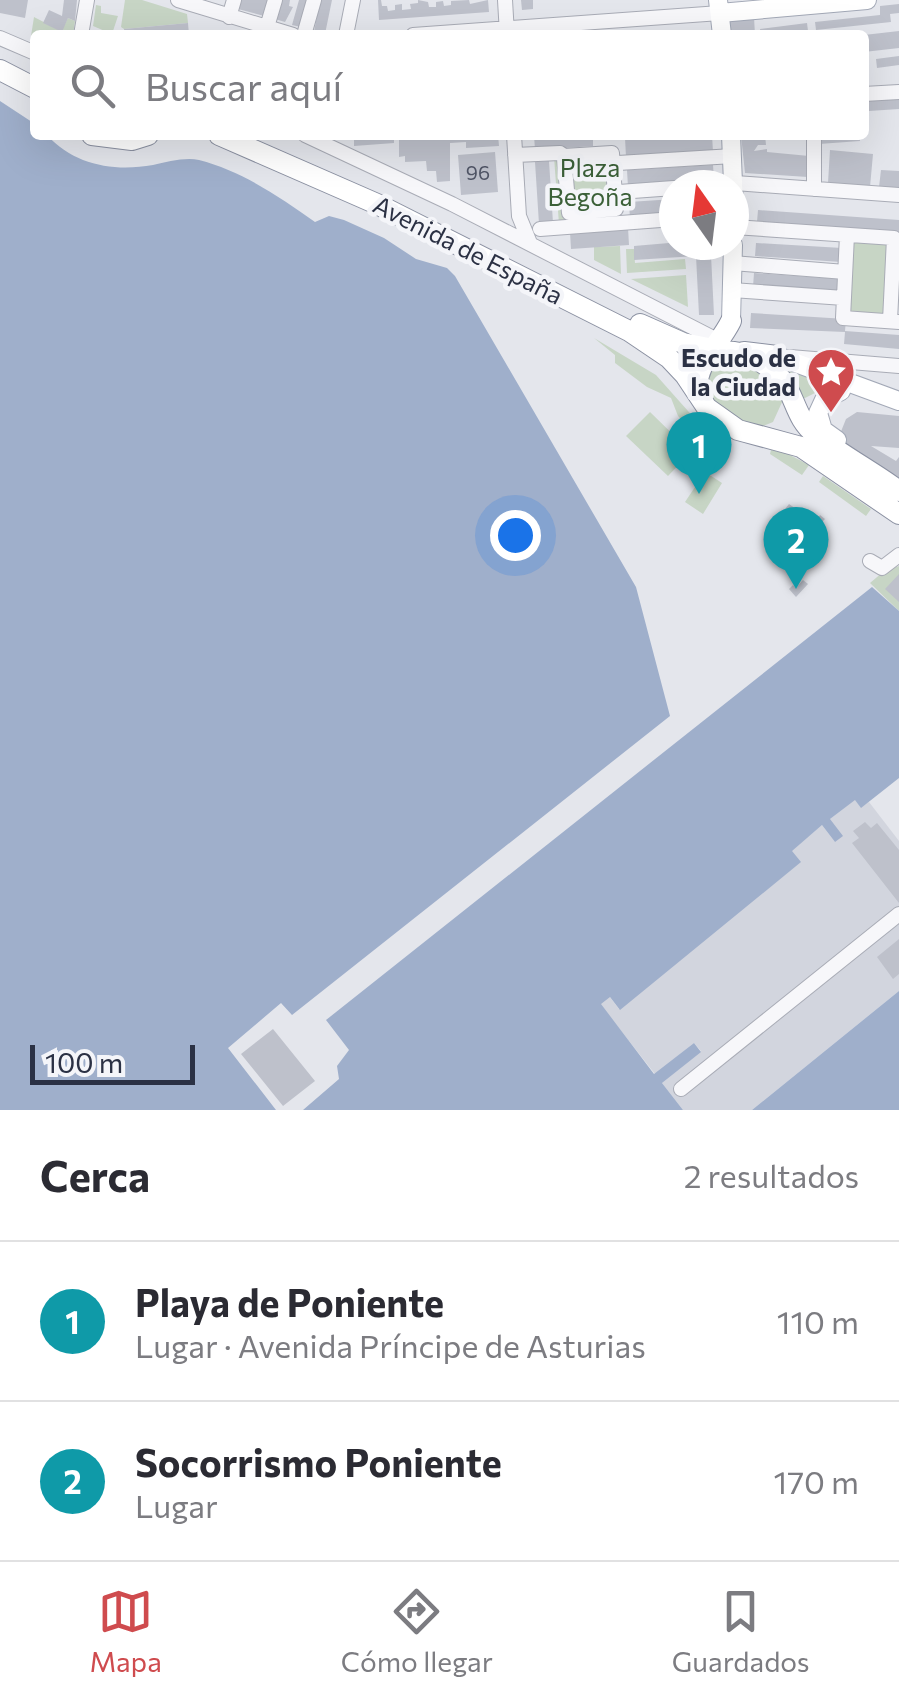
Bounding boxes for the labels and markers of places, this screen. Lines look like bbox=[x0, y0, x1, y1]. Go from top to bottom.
place label: Escudo de la Ciudad bbox=[681, 342, 796, 401]
place icon: Escudo de la Ciudad bbox=[805, 346, 857, 414]
pin: 1 bbox=[666, 412, 732, 494]
pin: 2 bbox=[764, 506, 828, 589]

